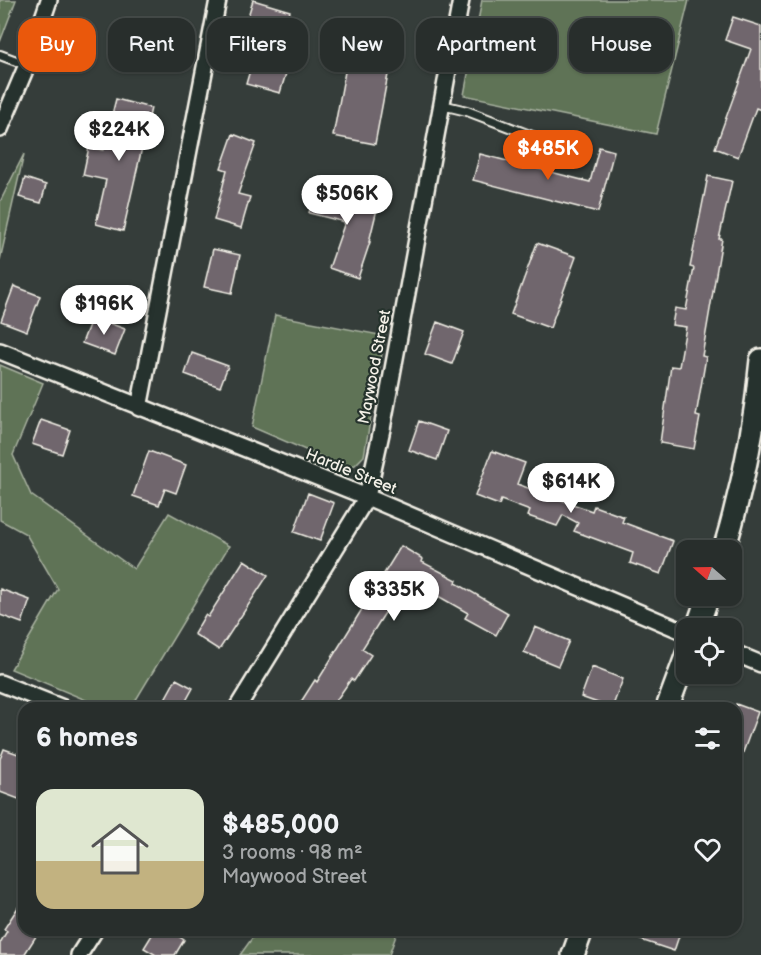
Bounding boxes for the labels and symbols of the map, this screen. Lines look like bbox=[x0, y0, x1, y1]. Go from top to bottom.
pin: $224K bbox=[77, 111, 161, 162]
pin: $485K bbox=[506, 130, 590, 181]
pin: $506K bbox=[305, 175, 389, 226]
pin: $196K bbox=[62, 285, 146, 336]
street label: Maywood Street bbox=[355, 308, 395, 426]
street label: Hardie Street bbox=[303, 445, 399, 499]
pin: $614K bbox=[529, 463, 613, 514]
north arrow bbox=[676, 540, 742, 606]
pin: $335K bbox=[352, 571, 436, 622]

